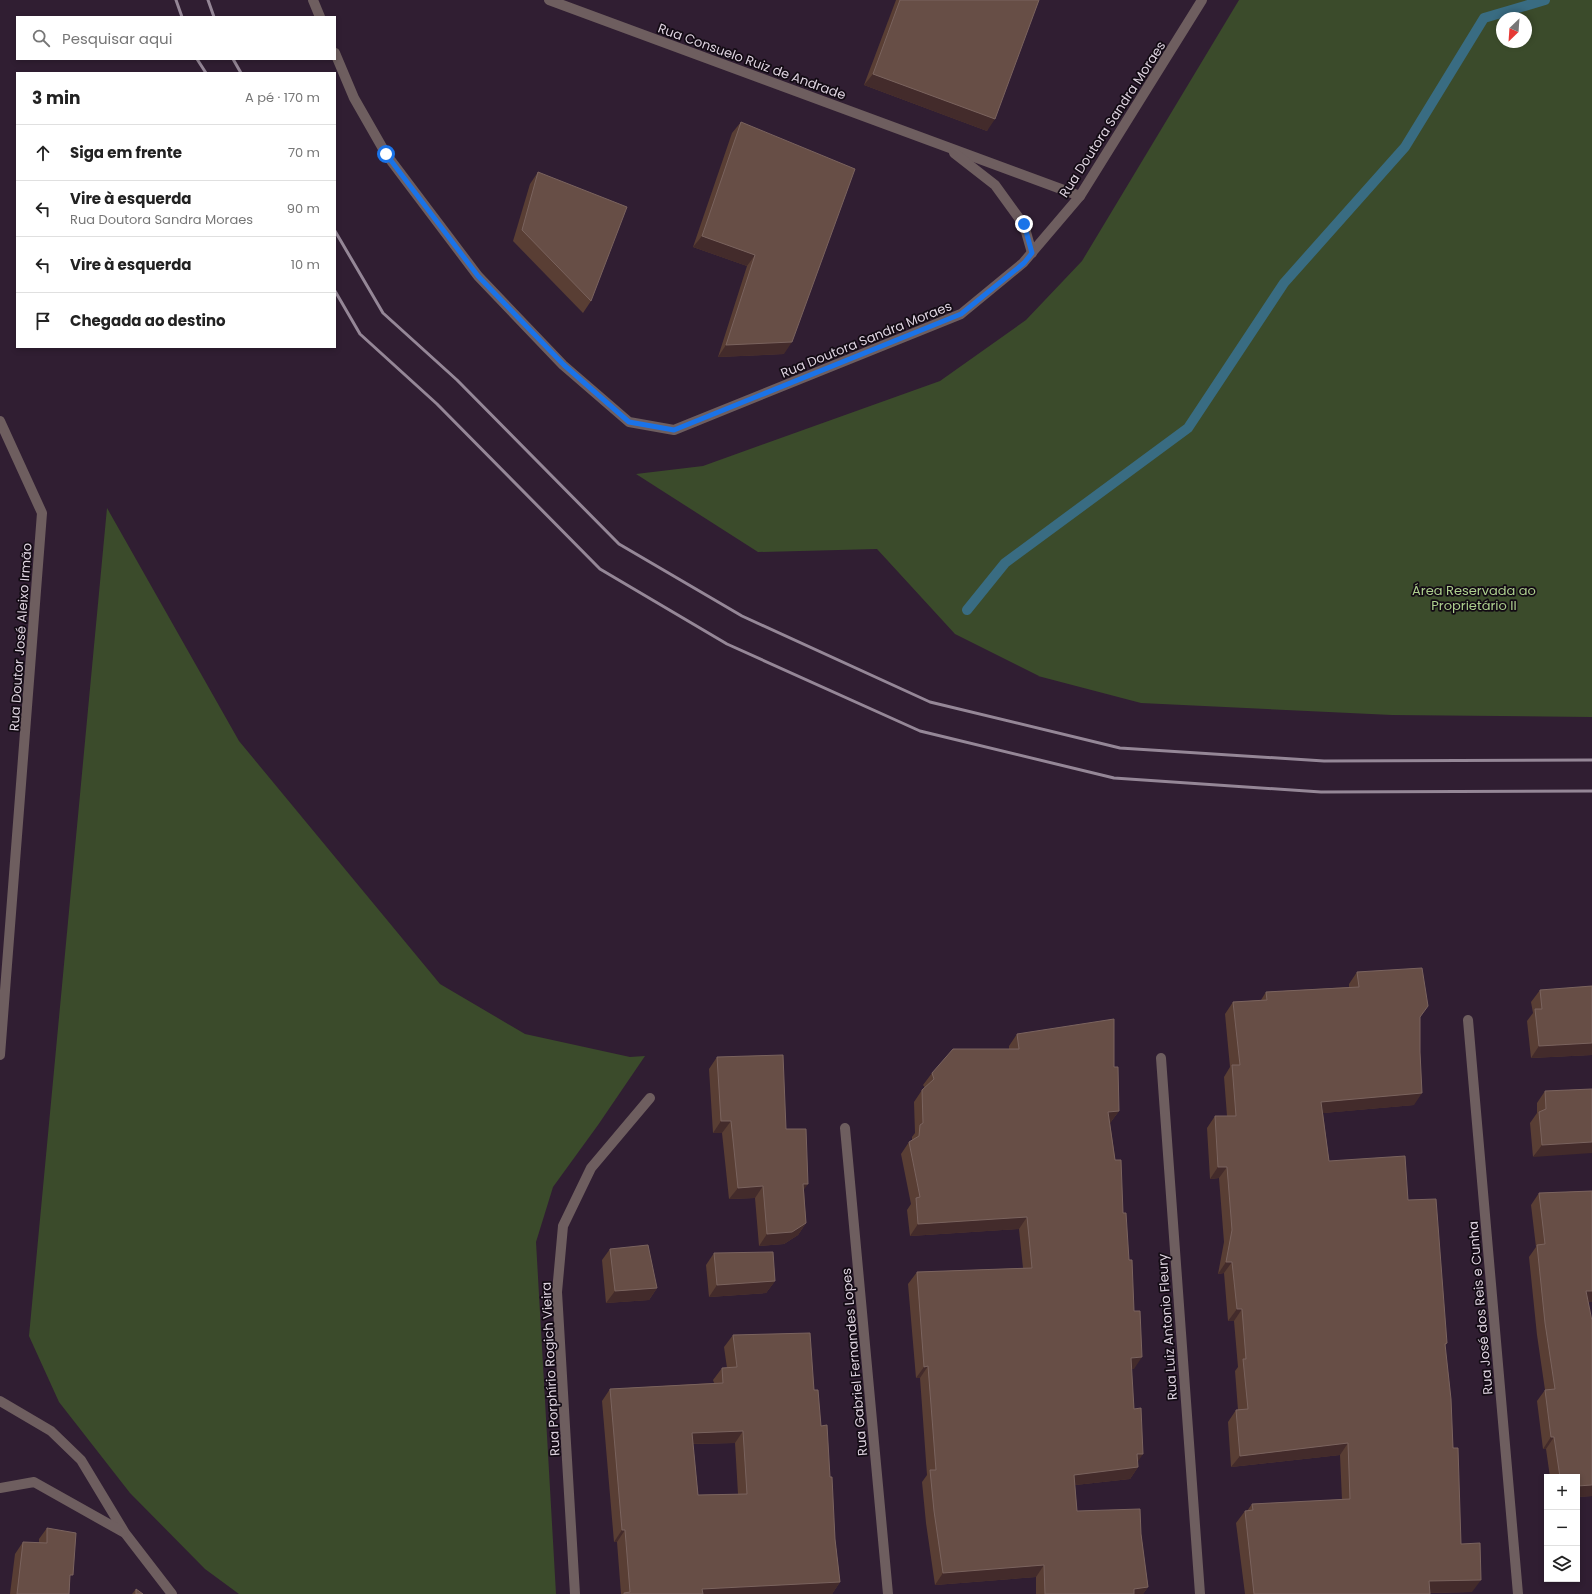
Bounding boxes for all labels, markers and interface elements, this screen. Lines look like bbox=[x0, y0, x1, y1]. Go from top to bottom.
north arrow bbox=[1496, 12, 1532, 48]
search box bbox=[16, 16, 336, 60]
street label: Rua Consuelo Ruiz de Andrade bbox=[655, 19, 848, 104]
icon: search bbox=[30, 27, 52, 49]
text: Pesquisar aqui bbox=[62, 28, 172, 49]
street label: Rua Doutora Sandra Moraes bbox=[1055, 37, 1170, 201]
text: 3 min bbox=[32, 86, 80, 110]
text: A pé · 170 m bbox=[245, 88, 320, 107]
icon: ahead bbox=[32, 142, 54, 164]
text: Siga em frente bbox=[70, 142, 182, 163]
text: 70 m bbox=[288, 143, 320, 162]
route start bbox=[377, 145, 395, 163]
text: Vire à esquerda bbox=[70, 188, 192, 209]
icon: left bbox=[32, 198, 54, 220]
text: 90 m bbox=[287, 199, 320, 218]
text: Rua Doutora Sandra Moraes bbox=[70, 210, 253, 229]
route end bbox=[1015, 215, 1033, 233]
icon: left bbox=[32, 254, 54, 276]
text: Vire à esquerda bbox=[70, 254, 192, 275]
text: 10 m bbox=[291, 255, 320, 274]
street label: Rua Doutora Sandra Moraes bbox=[778, 296, 955, 383]
icon: arrive bbox=[32, 310, 54, 332]
text: Chegada ao destino bbox=[70, 310, 226, 331]
street label: Rua Doutor José Aleixo Irmão bbox=[4, 542, 37, 732]
park label: Área Reservada ao Proprietário II bbox=[1412, 581, 1536, 615]
street label: Rua José dos Reis e Cunha bbox=[1463, 1220, 1498, 1396]
street label: Rua Luiz Antonio Fleury bbox=[1153, 1252, 1182, 1401]
street label: Rua Gabriel Fernandes Lopes bbox=[837, 1267, 872, 1457]
street label: Rua Porphírio Rogich Vieira bbox=[536, 1282, 565, 1456]
map controls bbox=[1544, 1474, 1580, 1582]
button: + bbox=[1544, 1474, 1580, 1510]
button: − bbox=[1544, 1510, 1580, 1546]
button: layers bbox=[1544, 1546, 1580, 1582]

